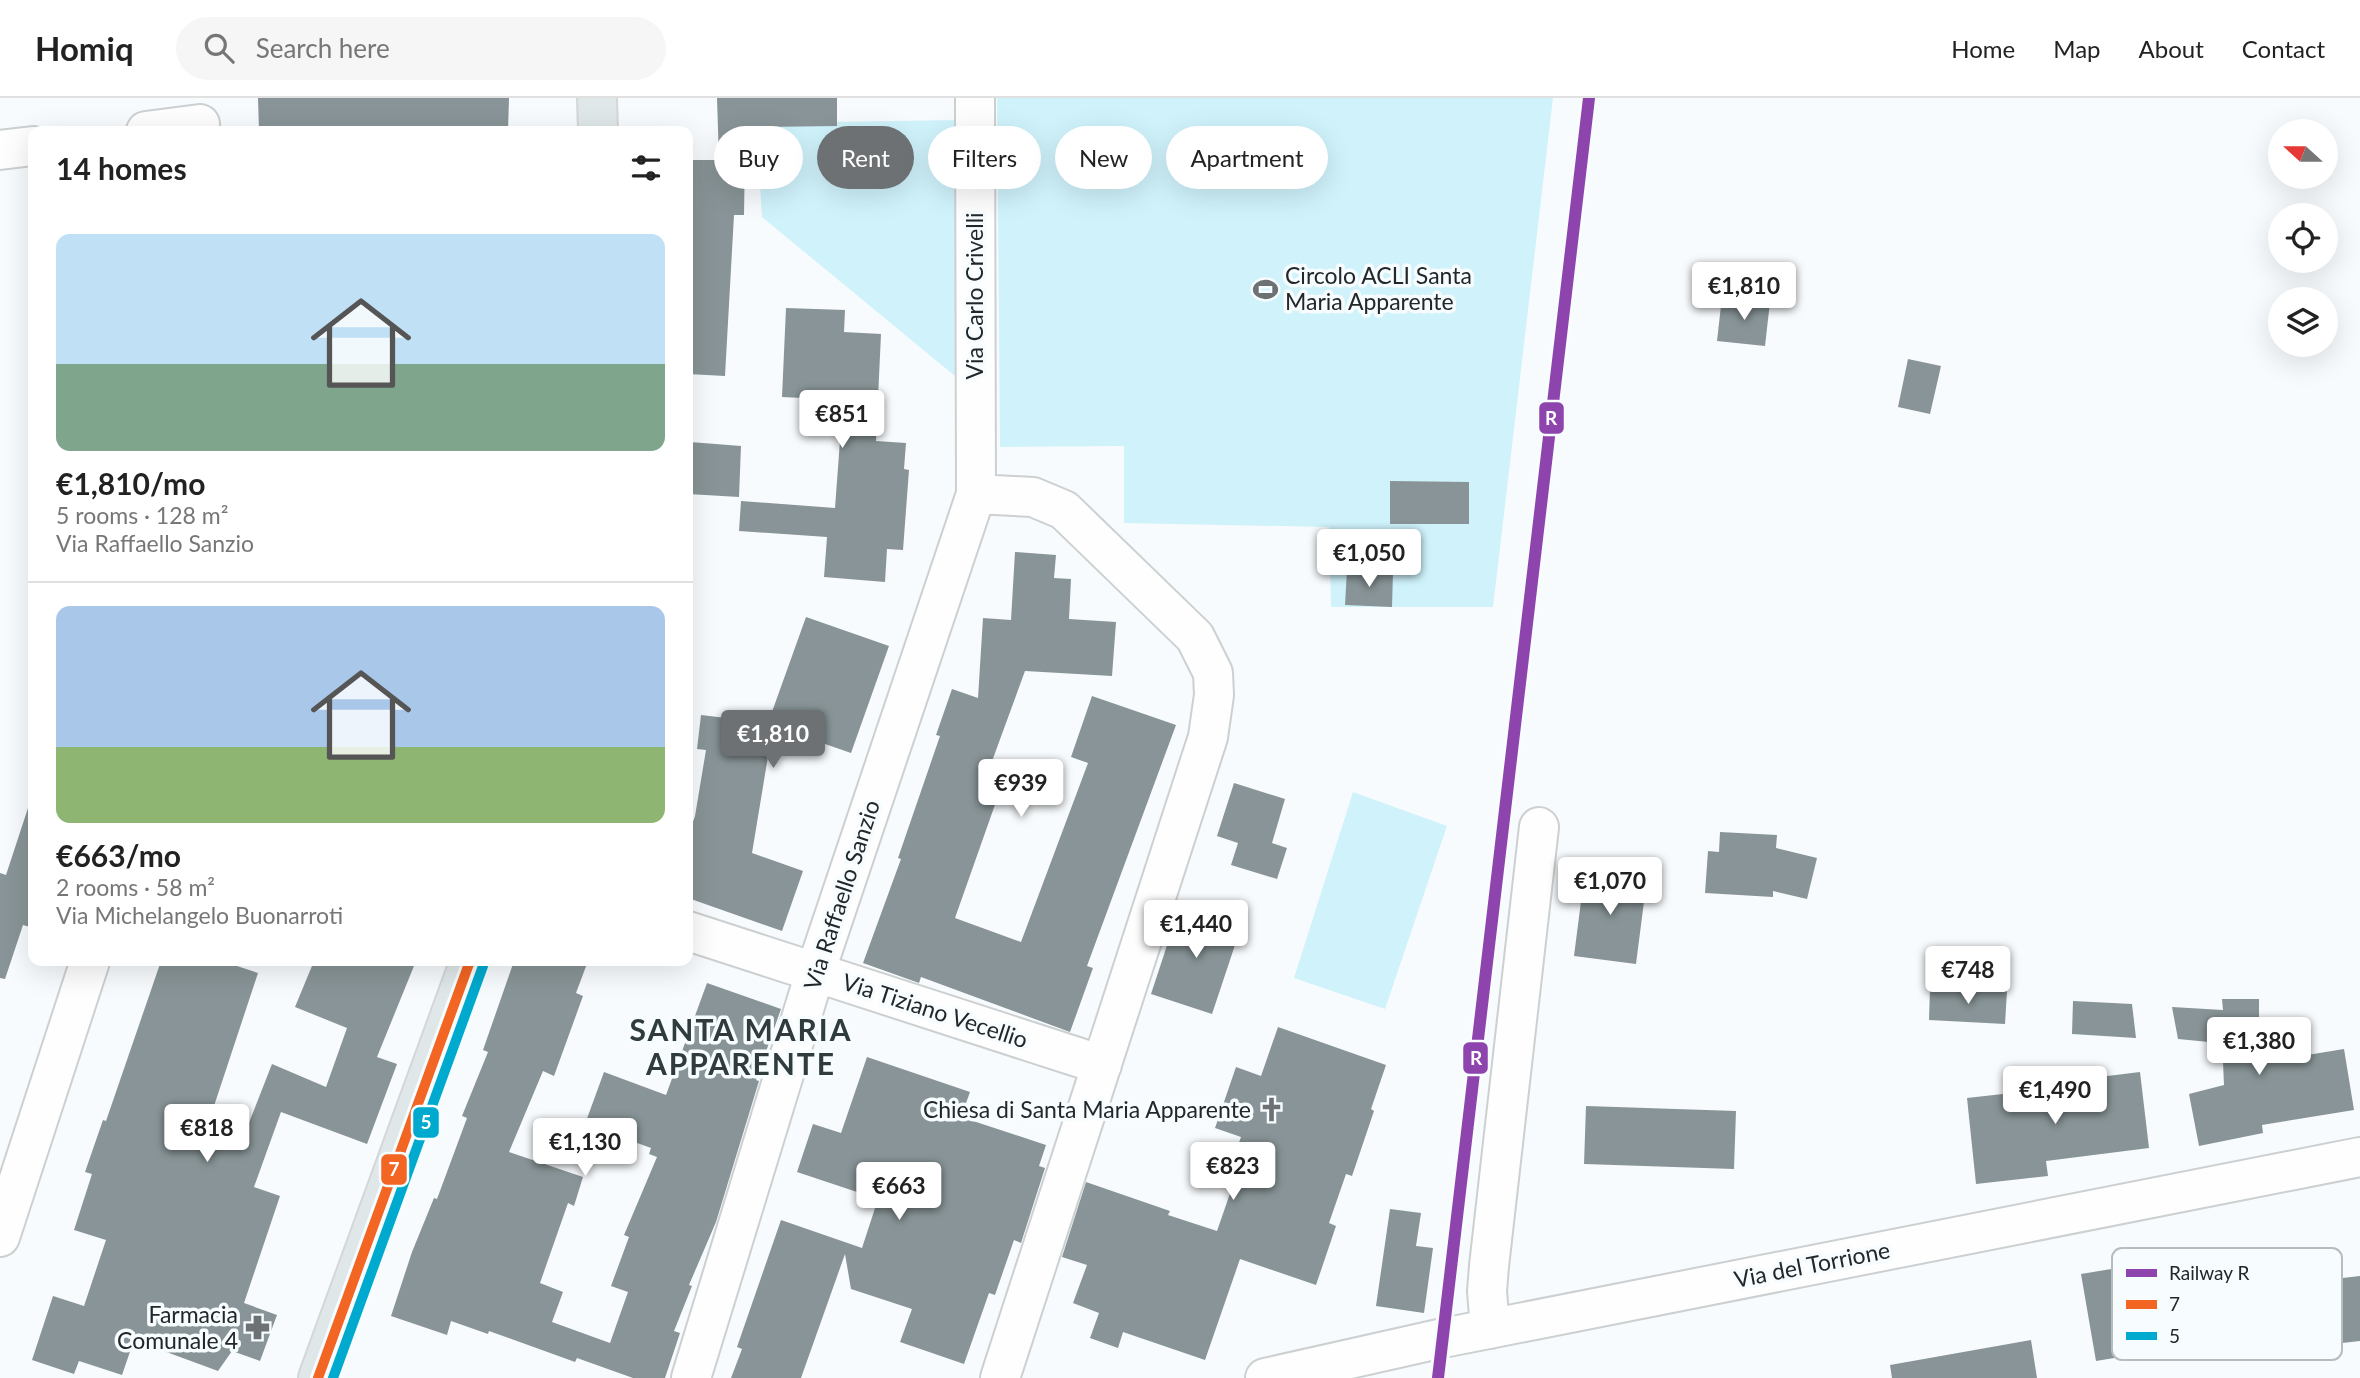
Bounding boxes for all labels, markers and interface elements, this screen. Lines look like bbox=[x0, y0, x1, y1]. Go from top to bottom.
search box bbox=[176, 17, 666, 80]
text: Homiq bbox=[35, 28, 134, 68]
icon: search bbox=[200, 29, 238, 67]
text: Search here bbox=[256, 32, 390, 64]
text: Home bbox=[1951, 34, 2015, 63]
text: Map bbox=[2053, 34, 2101, 63]
text: About bbox=[2139, 34, 2204, 63]
text: Contact bbox=[2242, 34, 2325, 63]
north arrow bbox=[2268, 119, 2338, 189]
map controls bbox=[2268, 119, 2338, 357]
chip: Buy bbox=[714, 126, 803, 189]
chip: Rent bbox=[817, 126, 914, 189]
chip: Filters bbox=[928, 126, 1041, 189]
chip: New bbox=[1055, 126, 1152, 189]
chip: Apartment bbox=[1166, 126, 1328, 189]
icon: filters bbox=[627, 149, 665, 187]
text: 14 homes bbox=[56, 150, 187, 186]
button: locate bbox=[2268, 203, 2338, 273]
street label: Via Carlo Crivelli bbox=[960, 212, 988, 380]
place label: Circolo ACLI Santa Maria Apparente bbox=[1285, 261, 1472, 315]
pin: €1,810 bbox=[1687, 262, 1801, 322]
text: €1,810 bbox=[1708, 271, 1780, 299]
sports icon: Circolo ACLI Santa Maria Apparente bbox=[1251, 275, 1279, 303]
icon: home bbox=[298, 280, 424, 406]
button: layers bbox=[2268, 287, 2338, 357]
pin: €851 bbox=[801, 390, 883, 450]
text: €851 bbox=[815, 399, 869, 427]
line badge: R bbox=[1538, 401, 1565, 435]
text: R bbox=[1545, 406, 1558, 429]
text: €1,810/mo bbox=[56, 465, 205, 501]
text: 5 rooms · 128 m² bbox=[56, 501, 228, 529]
text: Via Raffaello Sanzio bbox=[56, 529, 254, 557]
pin: €1,050 bbox=[1312, 530, 1426, 589]
text: €1,050 bbox=[1333, 538, 1405, 566]
icon: home bbox=[298, 652, 424, 778]
pin: €1,810 bbox=[716, 710, 830, 770]
text: €1,810 bbox=[737, 719, 809, 747]
pin: €939 bbox=[980, 760, 1062, 819]
text: €939 bbox=[994, 768, 1048, 796]
street label: Via Raffaello Sanzio bbox=[797, 796, 885, 993]
text: €663/mo bbox=[56, 837, 181, 873]
pin: €1,070 bbox=[1553, 858, 1667, 917]
text: €1,070 bbox=[1574, 866, 1646, 894]
text: 2 rooms · 58 m² bbox=[56, 873, 215, 901]
pin: €1,440 bbox=[1139, 900, 1253, 960]
text: Via Michelangelo Buonarroti bbox=[56, 901, 343, 929]
text: €1,440 bbox=[1160, 909, 1232, 937]
pin: €748 bbox=[1927, 946, 2009, 1006]
text: €748 bbox=[1941, 955, 1995, 983]
street label: Via Tiziano Vecellio bbox=[839, 967, 1032, 1053]
district label: SANTA MARIA APPARENTE bbox=[629, 1011, 853, 1081]
pin: €1,380 bbox=[2202, 1018, 2316, 1077]
text: €1,380 bbox=[2223, 1026, 2295, 1054]
line badge: R bbox=[1462, 1041, 1489, 1075]
text: R bbox=[1470, 1046, 1483, 1069]
pin: €1,490 bbox=[1998, 1066, 2112, 1126]
text: €1,490 bbox=[2019, 1075, 2091, 1103]
place label: Chiesa di Santa Maria Apparente bbox=[923, 1095, 1251, 1123]
church icon: Chiesa di Santa Maria Apparente bbox=[1257, 1096, 1285, 1124]
pin: €818 bbox=[166, 1104, 248, 1164]
line badge: 5 bbox=[412, 1106, 440, 1139]
text: 5 bbox=[420, 1110, 432, 1133]
text: €818 bbox=[180, 1113, 234, 1141]
pin: €1,130 bbox=[528, 1118, 642, 1178]
text: €1,130 bbox=[549, 1127, 621, 1155]
pin: €823 bbox=[1192, 1142, 1274, 1202]
text: €823 bbox=[1206, 1151, 1260, 1179]
line badge: 7 bbox=[380, 1153, 408, 1186]
text: 7 bbox=[388, 1157, 400, 1180]
pin: €663 bbox=[858, 1162, 940, 1222]
text: €663 bbox=[872, 1171, 926, 1199]
street label: Via del Torrione bbox=[1732, 1235, 1892, 1293]
legend bbox=[2112, 1248, 2342, 1360]
text: Railway R bbox=[2169, 1261, 2249, 1284]
text: 7 bbox=[2169, 1292, 2180, 1315]
place label: Farmacia Comunale 4 bbox=[117, 1300, 238, 1354]
pharmacy icon: Farmacia Comunale 4 bbox=[244, 1314, 272, 1342]
text: 5 bbox=[2169, 1324, 2180, 1347]

